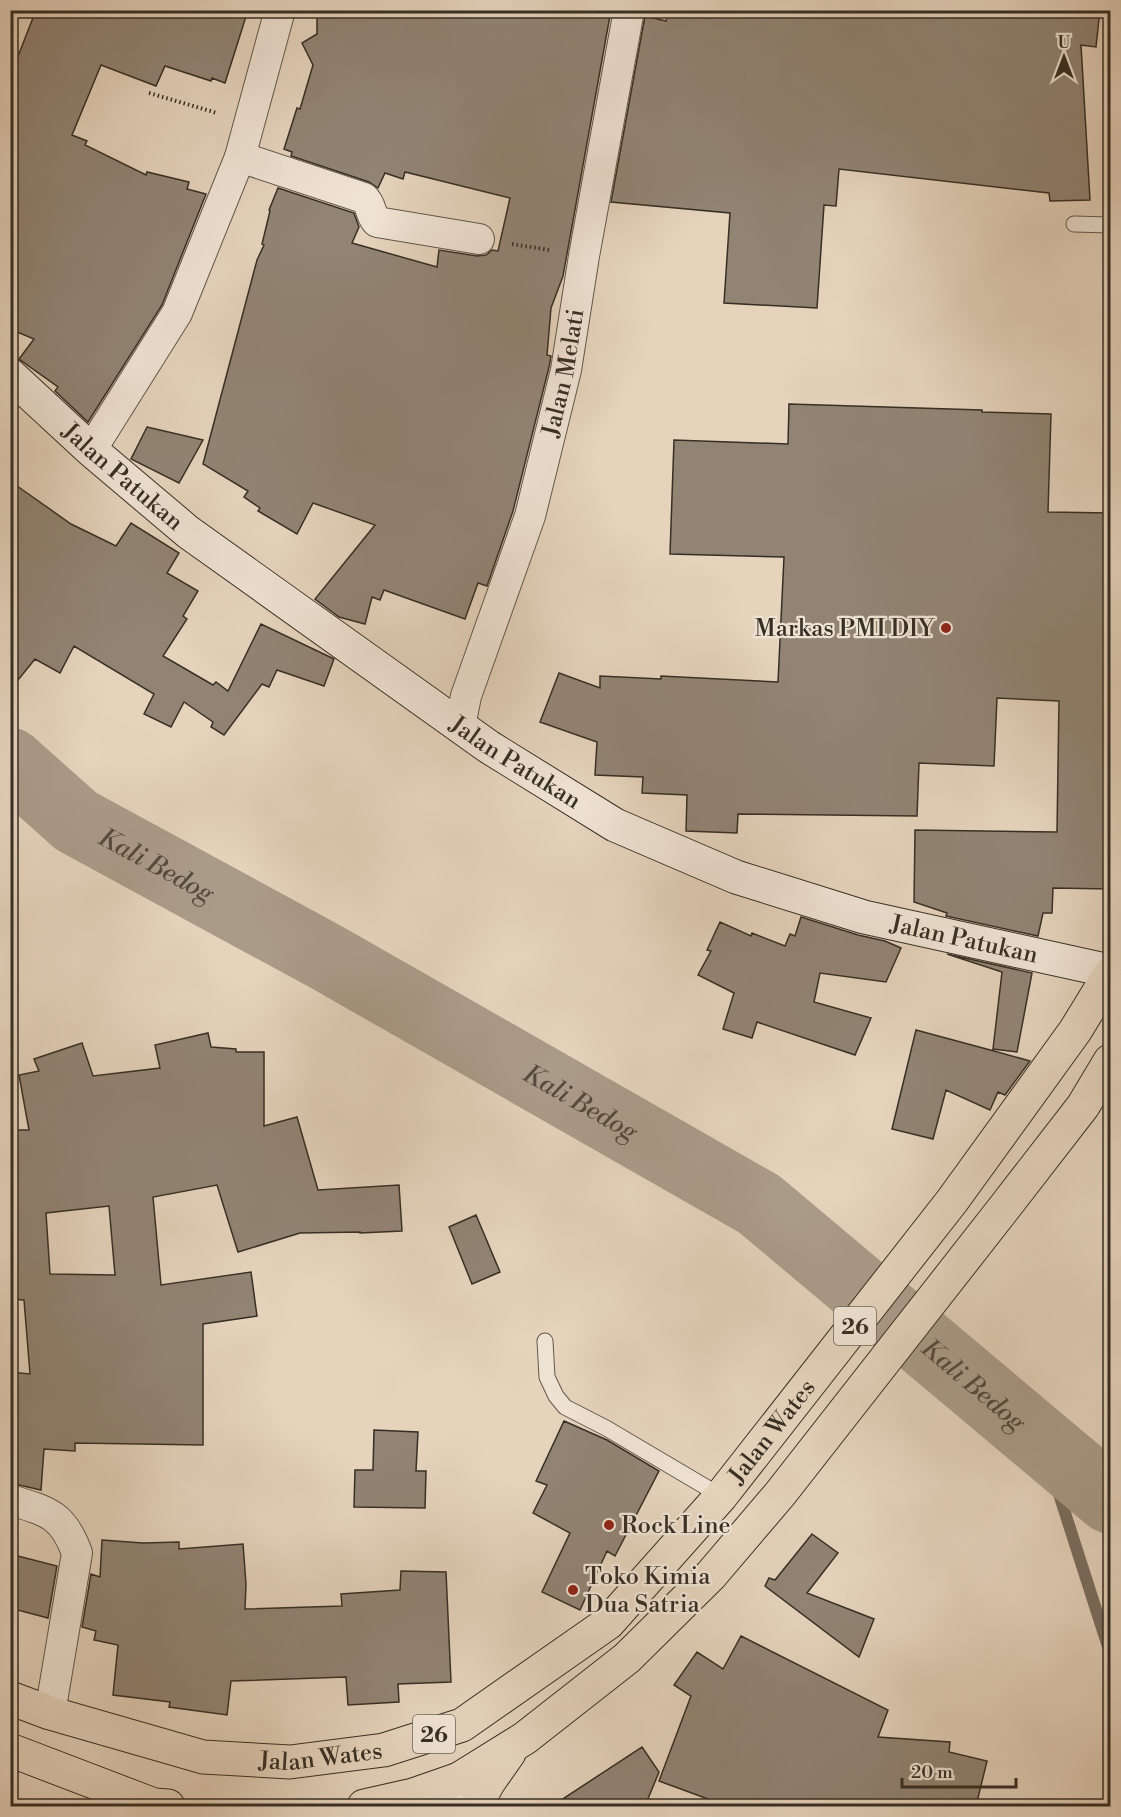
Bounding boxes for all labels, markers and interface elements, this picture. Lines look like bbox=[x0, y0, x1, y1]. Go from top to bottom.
north arrow bbox=[1034, 27, 1094, 87]
text: U bbox=[1058, 33, 1071, 53]
street label: Jalan Melati bbox=[536, 307, 591, 441]
street label: Jalan Patukan bbox=[55, 416, 189, 538]
place label: Markas PMI DIY bbox=[754, 614, 935, 644]
marker: Markas PMI DIY bbox=[939, 621, 953, 635]
street label: Jalan Patukan bbox=[443, 709, 586, 816]
water label: Kali Bedog bbox=[93, 821, 220, 911]
street label: Jalan Patukan bbox=[887, 909, 1041, 971]
water label: Kali Bedog bbox=[517, 1058, 644, 1149]
road number: 26 bbox=[834, 1307, 876, 1345]
water label: Kali Bedog bbox=[914, 1332, 1033, 1439]
street label: Jalan Wates bbox=[722, 1374, 823, 1491]
place label: Rock Line bbox=[621, 1511, 731, 1541]
marker: Rock Line bbox=[602, 1518, 616, 1532]
place label: Toko Kimia Dua Satria bbox=[585, 1562, 711, 1620]
marker: Toko Kimia Dua Satria bbox=[566, 1583, 580, 1597]
road number: 26 bbox=[413, 1715, 455, 1753]
street label: Jalan Wates bbox=[257, 1736, 384, 1778]
scale bar bbox=[902, 1751, 1016, 1789]
text: 20 m bbox=[911, 1761, 953, 1784]

